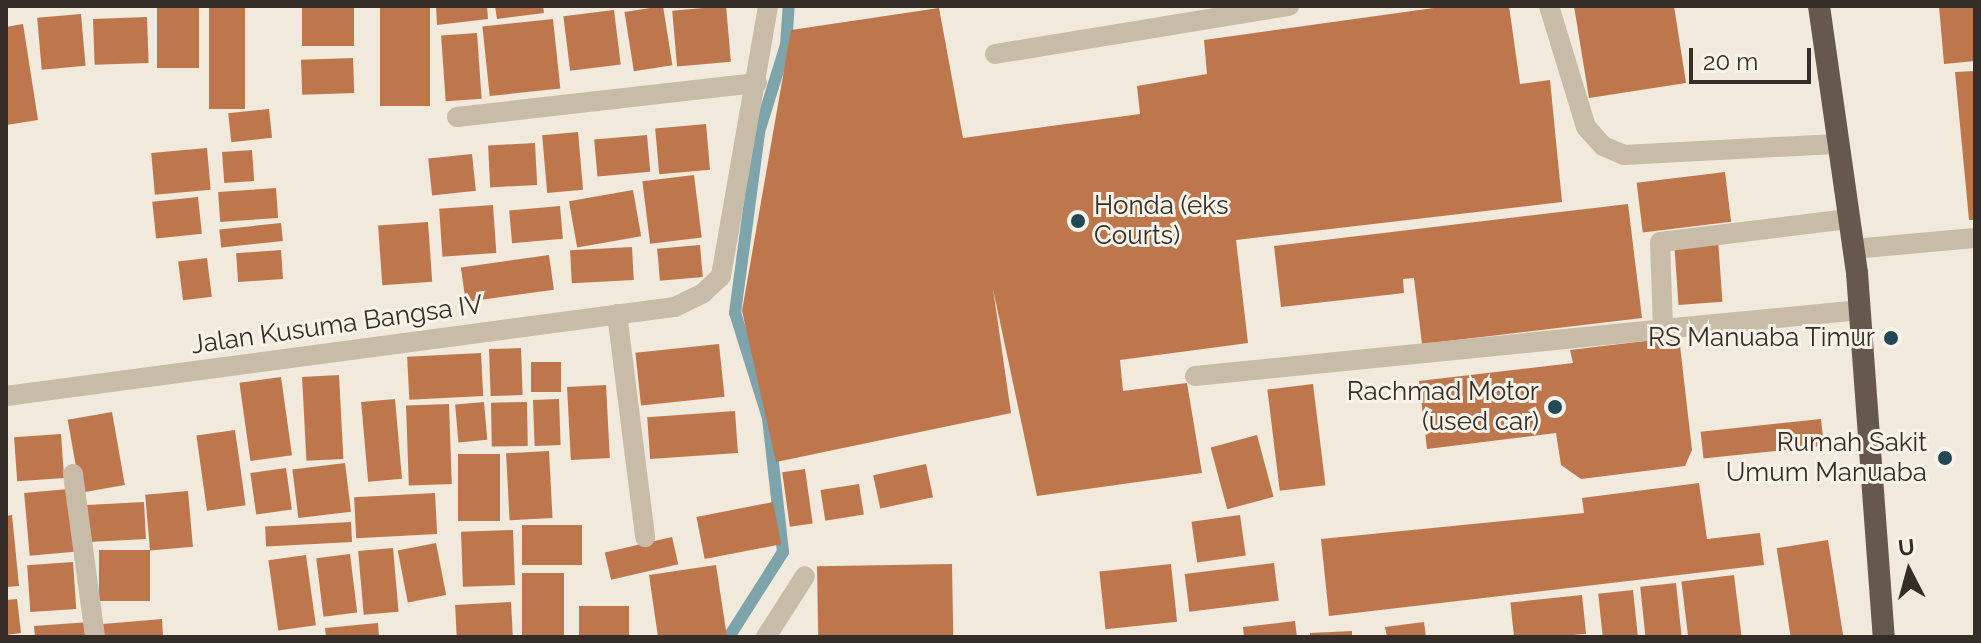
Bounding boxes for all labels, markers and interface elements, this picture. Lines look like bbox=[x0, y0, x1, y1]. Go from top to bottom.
scale bar bbox=[1693, 32, 1815, 82]
text: 20 m bbox=[1703, 47, 1758, 76]
place label: Honda (eks Courts) bbox=[1094, 190, 1229, 252]
marker: Honda (eks Courts) bbox=[1069, 212, 1087, 230]
street label: Jalan Kusuma Bangsa IV bbox=[189, 289, 485, 361]
place label: RS Manuaba Timur bbox=[1647, 322, 1875, 354]
marker: RS Manuaba Timur bbox=[1882, 329, 1900, 347]
place label: Rachmad Motor (used car) bbox=[1347, 376, 1539, 438]
marker: Rachmad Motor (used car) bbox=[1546, 398, 1564, 416]
place label: Rumah Sakit Umum Manuaba bbox=[1726, 427, 1927, 488]
marker: Rumah Sakit Umum Manuaba bbox=[1934, 447, 1956, 469]
north arrow bbox=[1869, 531, 1949, 611]
text: U bbox=[1897, 533, 1916, 561]

